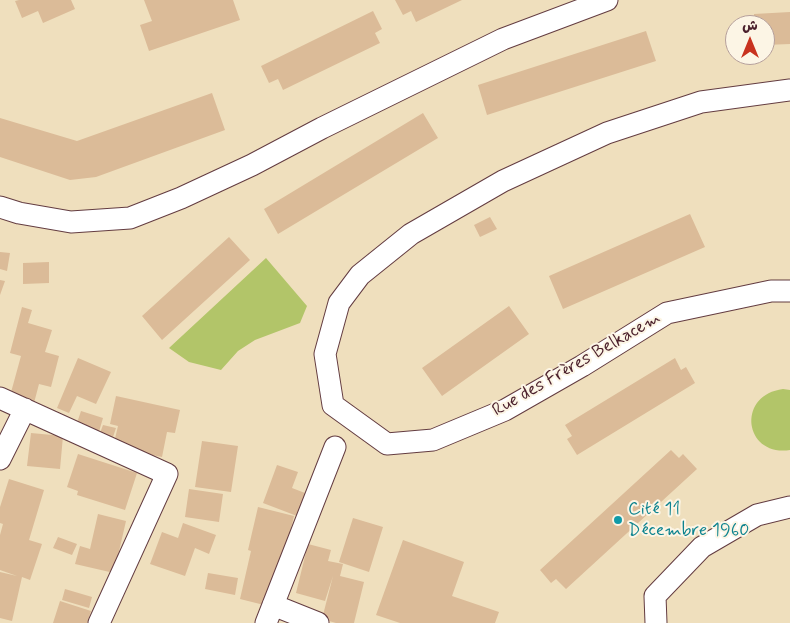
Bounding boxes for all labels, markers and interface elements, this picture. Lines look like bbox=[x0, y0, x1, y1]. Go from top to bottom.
north arrow bbox=[725, 15, 775, 65]
text: ش bbox=[742, 17, 758, 35]
street label: Rue des Frères Belkacem bbox=[489, 308, 665, 422]
place label: Cité 11 Décembre 1960 bbox=[628, 499, 749, 542]
marker: Cité 11 Décembre 1960 bbox=[612, 514, 624, 526]

